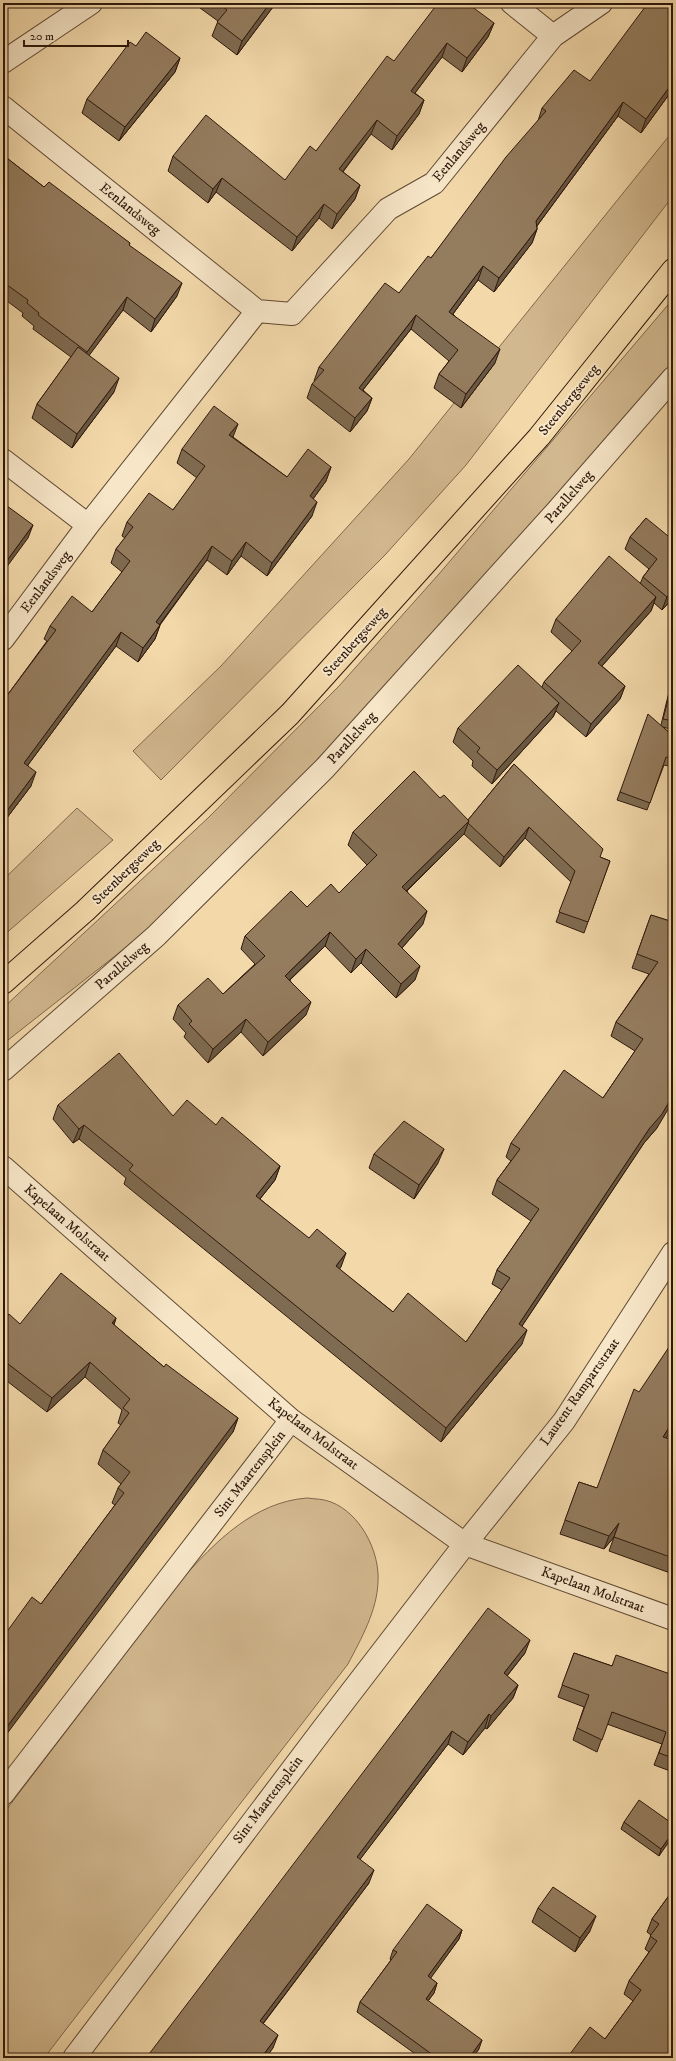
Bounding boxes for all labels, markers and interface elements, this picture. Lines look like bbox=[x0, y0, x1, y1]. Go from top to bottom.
scale bar bbox=[24, 22, 128, 48]
text: 20 m bbox=[30, 29, 54, 44]
street label: Eenlandsweg bbox=[428, 118, 490, 186]
street label: Eenlandsweg bbox=[96, 179, 164, 239]
street label: Steenbergseweg bbox=[535, 360, 604, 440]
street label: Parallelweg bbox=[541, 466, 597, 527]
street label: Eenlandsweg bbox=[17, 547, 75, 617]
street label: Steenbergseweg bbox=[319, 603, 391, 680]
street label: Parallelweg bbox=[324, 708, 381, 768]
street label: Steenbergseweg bbox=[88, 835, 164, 909]
street label: Parallelweg bbox=[92, 938, 153, 994]
street label: Kapelaan Molstraat bbox=[20, 1180, 115, 1266]
street label: Laurent Rampartstraat bbox=[536, 1334, 624, 1449]
street label: Kapelaan Molstraat bbox=[264, 1394, 362, 1474]
street label: Sint Maartensplein bbox=[210, 1426, 290, 1521]
street label: Kapelaan Molstraat bbox=[539, 1563, 648, 1617]
street label: Sint Maartensplein bbox=[229, 1752, 307, 1848]

